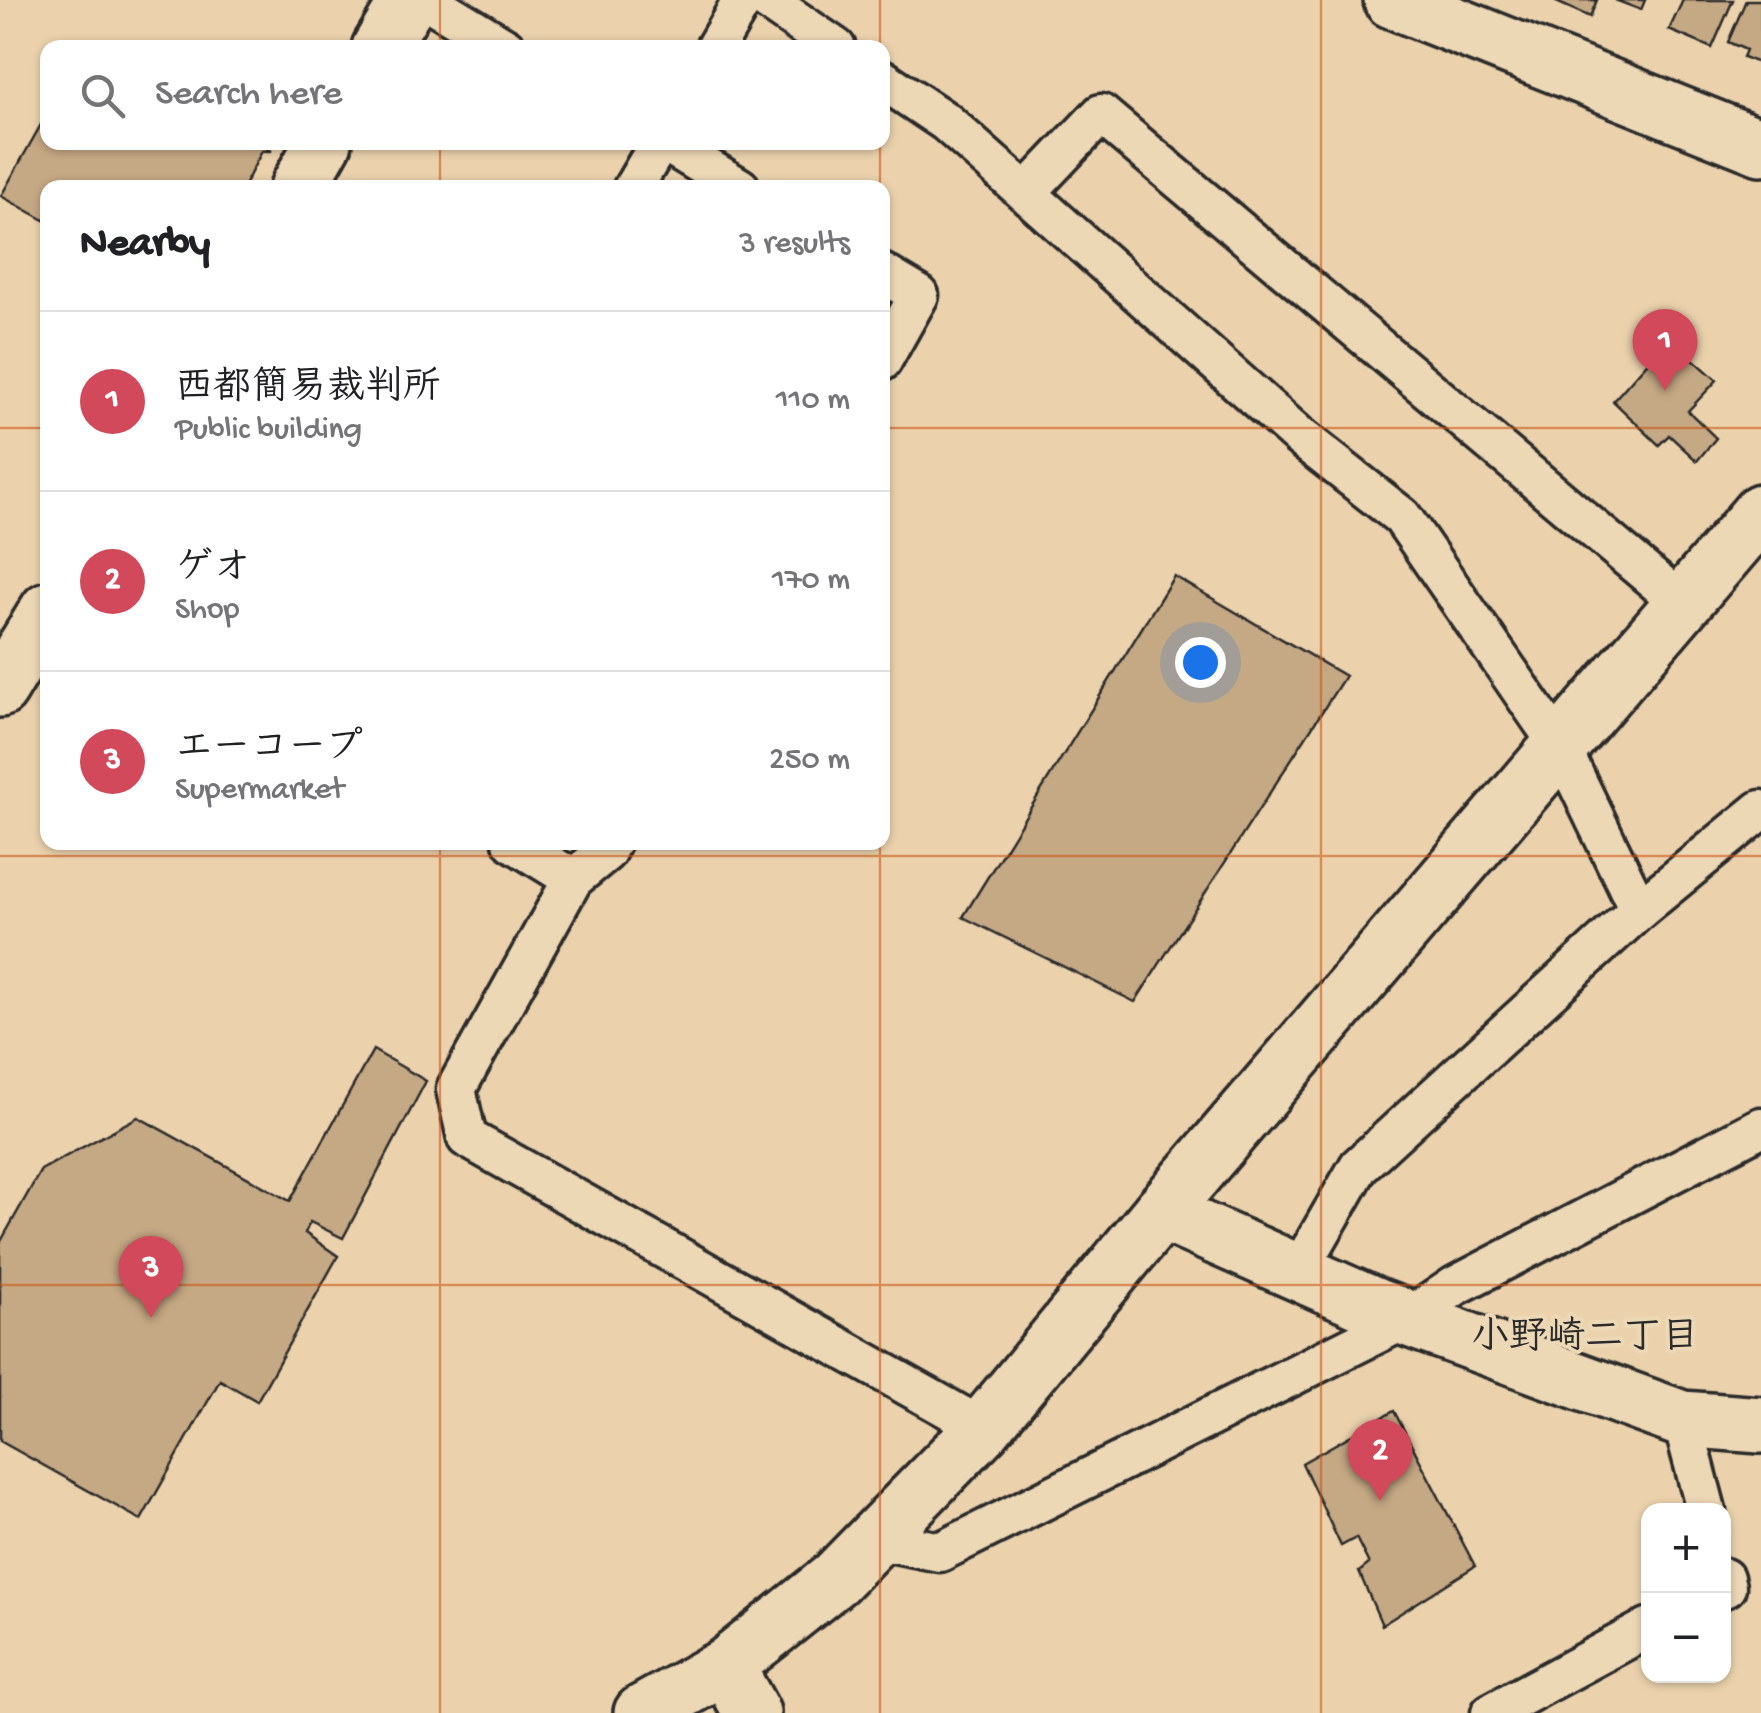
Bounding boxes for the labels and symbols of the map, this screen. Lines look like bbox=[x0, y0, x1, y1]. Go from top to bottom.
pin: 1 bbox=[1632, 308, 1698, 391]
your location bbox=[1175, 637, 1226, 688]
pin: 3 bbox=[118, 1236, 184, 1318]
district label: 小野崎二丁目 bbox=[1471, 1316, 1699, 1362]
pin: 2 bbox=[1348, 1418, 1412, 1501]

